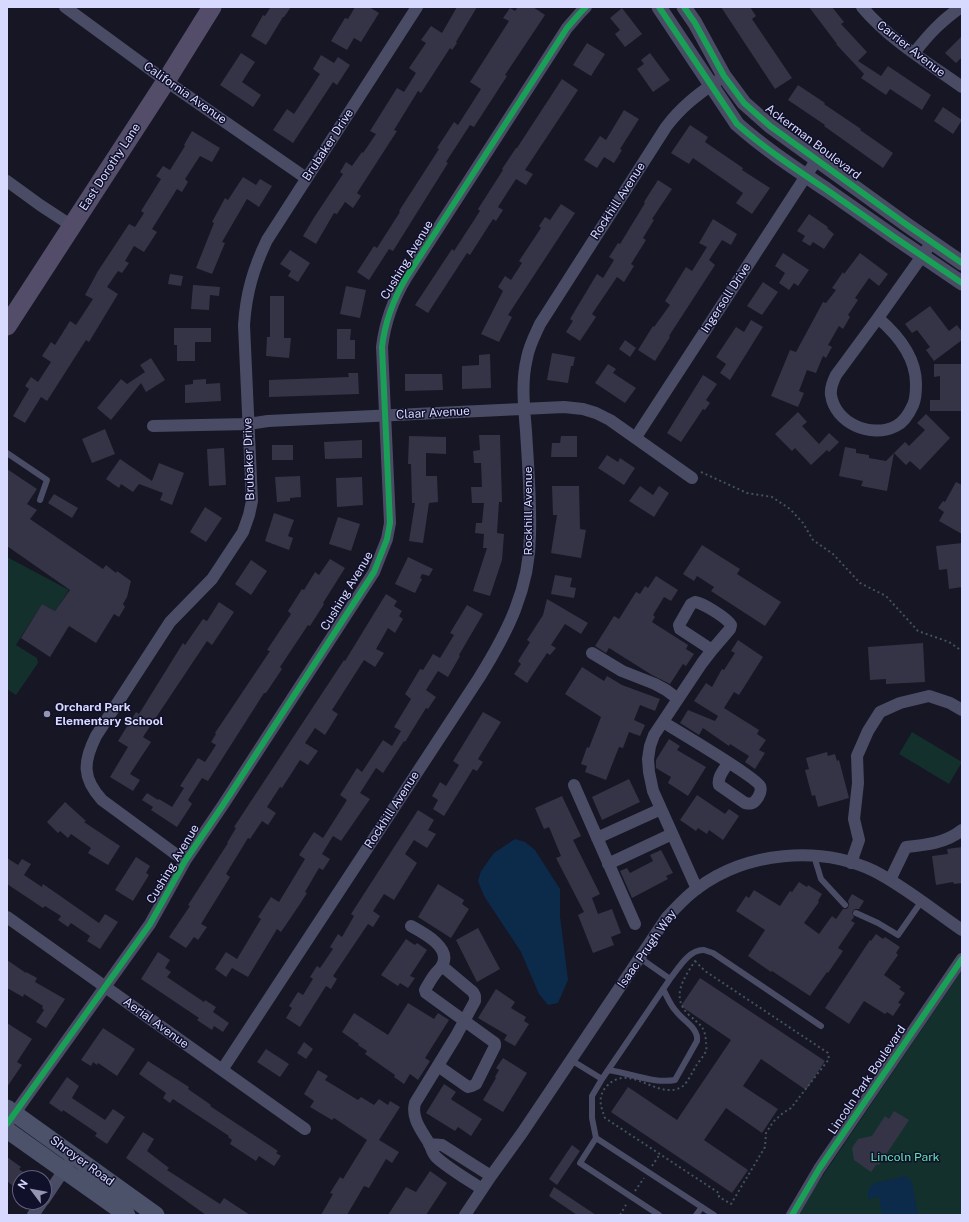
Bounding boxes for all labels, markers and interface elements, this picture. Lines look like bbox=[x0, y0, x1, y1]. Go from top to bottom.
street label: Carrier Avenue bbox=[874, 18, 948, 80]
street label: California Avenue bbox=[141, 59, 229, 127]
street label: Ackerman Boulevard bbox=[762, 101, 864, 183]
street label: Brubaker Drive bbox=[299, 106, 357, 184]
street label: East Dorothy Lane bbox=[76, 121, 144, 213]
street label: Rockhill Avenue bbox=[588, 160, 648, 242]
street label: Cushing Avenue bbox=[378, 218, 436, 302]
street label: Ingersoll Drive bbox=[698, 260, 754, 336]
street label: Claar Avenue bbox=[396, 404, 470, 422]
street label: Brubaker Drive bbox=[240, 417, 258, 501]
street label: Rockhill Avenue bbox=[521, 466, 535, 556]
street label: Cushing Avenue bbox=[318, 549, 376, 633]
place label: Orchard Park Elementary School bbox=[55, 700, 164, 728]
marker: Orchard Park Elementary School bbox=[42, 709, 52, 719]
street label: Rockhill Avenue bbox=[362, 769, 422, 851]
street label: Cushing Avenue bbox=[144, 822, 202, 906]
street label: Isaac Prugh Way bbox=[615, 907, 679, 991]
street label: Aerial Avenue bbox=[121, 994, 191, 1052]
street label: Lincoln Park Boulevard bbox=[825, 1023, 909, 1137]
street label: Shroyer Road bbox=[47, 1133, 117, 1189]
park label: Lincoln Park bbox=[870, 1150, 940, 1164]
north arrow bbox=[12, 1170, 52, 1210]
text: N bbox=[15, 1177, 30, 1191]

